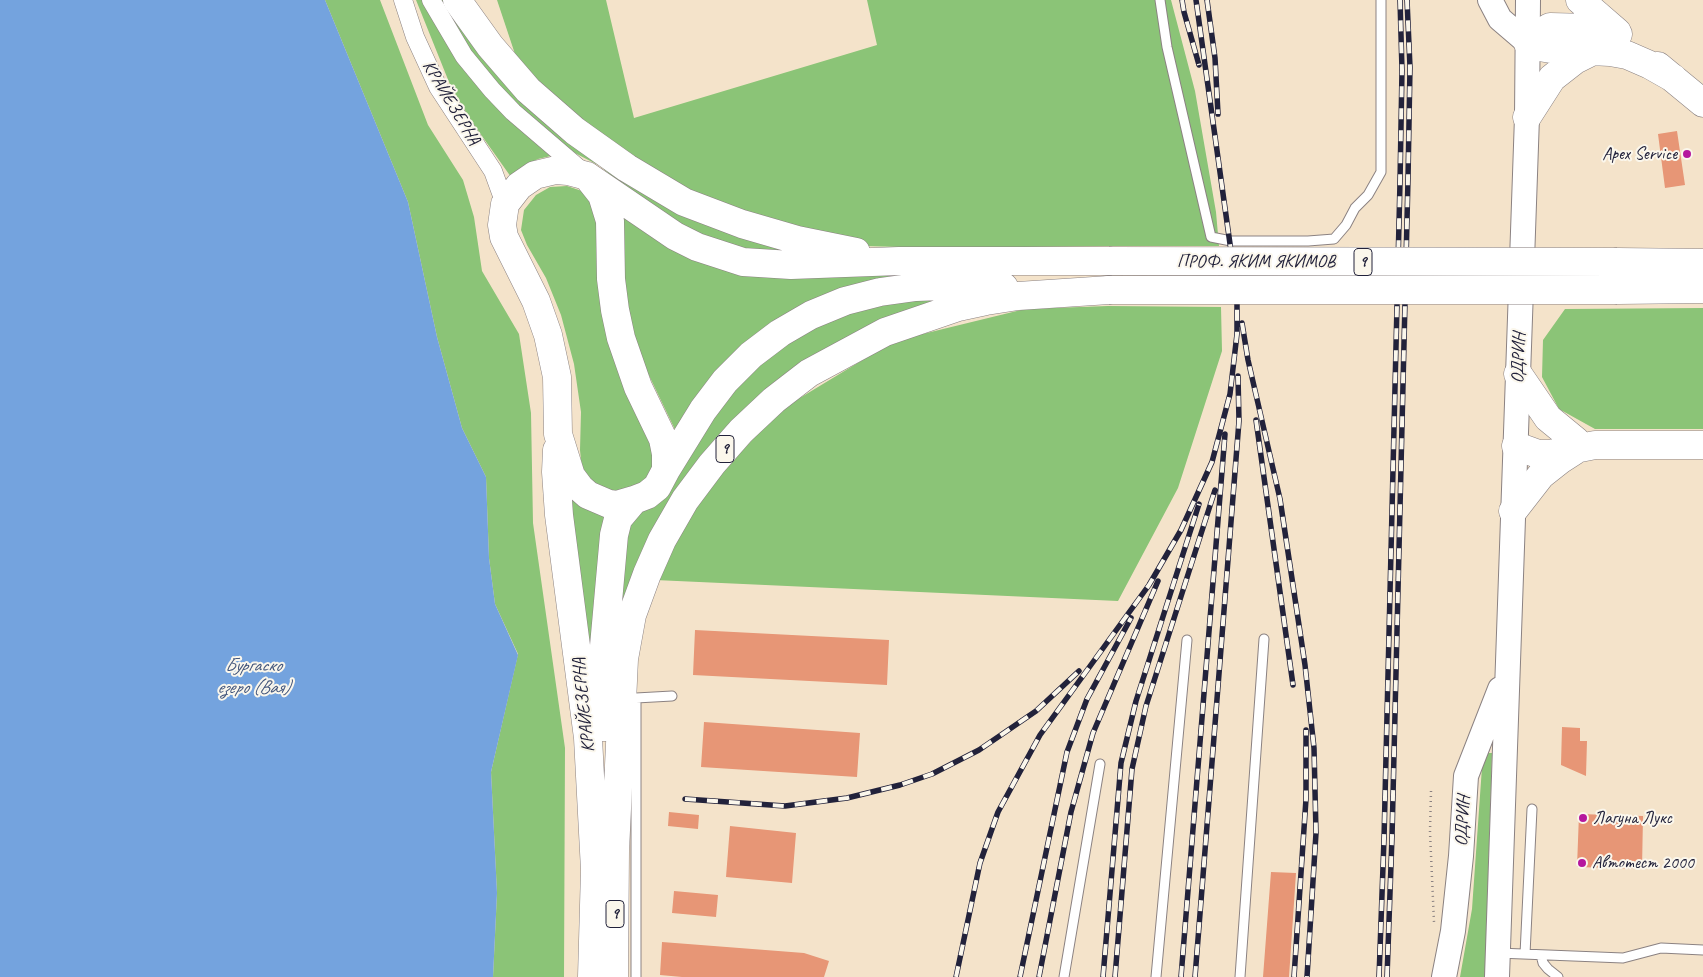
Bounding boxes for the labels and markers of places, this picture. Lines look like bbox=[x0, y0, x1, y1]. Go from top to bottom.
place label: Apex Service bbox=[1602, 143, 1677, 165]
marker: Apex Service bbox=[1681, 148, 1693, 160]
place label: Лагуна Лукс bbox=[1593, 807, 1672, 829]
marker: Лагуна Лукс bbox=[1577, 812, 1589, 824]
place label: Автотест 2000 bbox=[1592, 852, 1694, 874]
marker: Автотест 2000 bbox=[1576, 857, 1588, 869]

